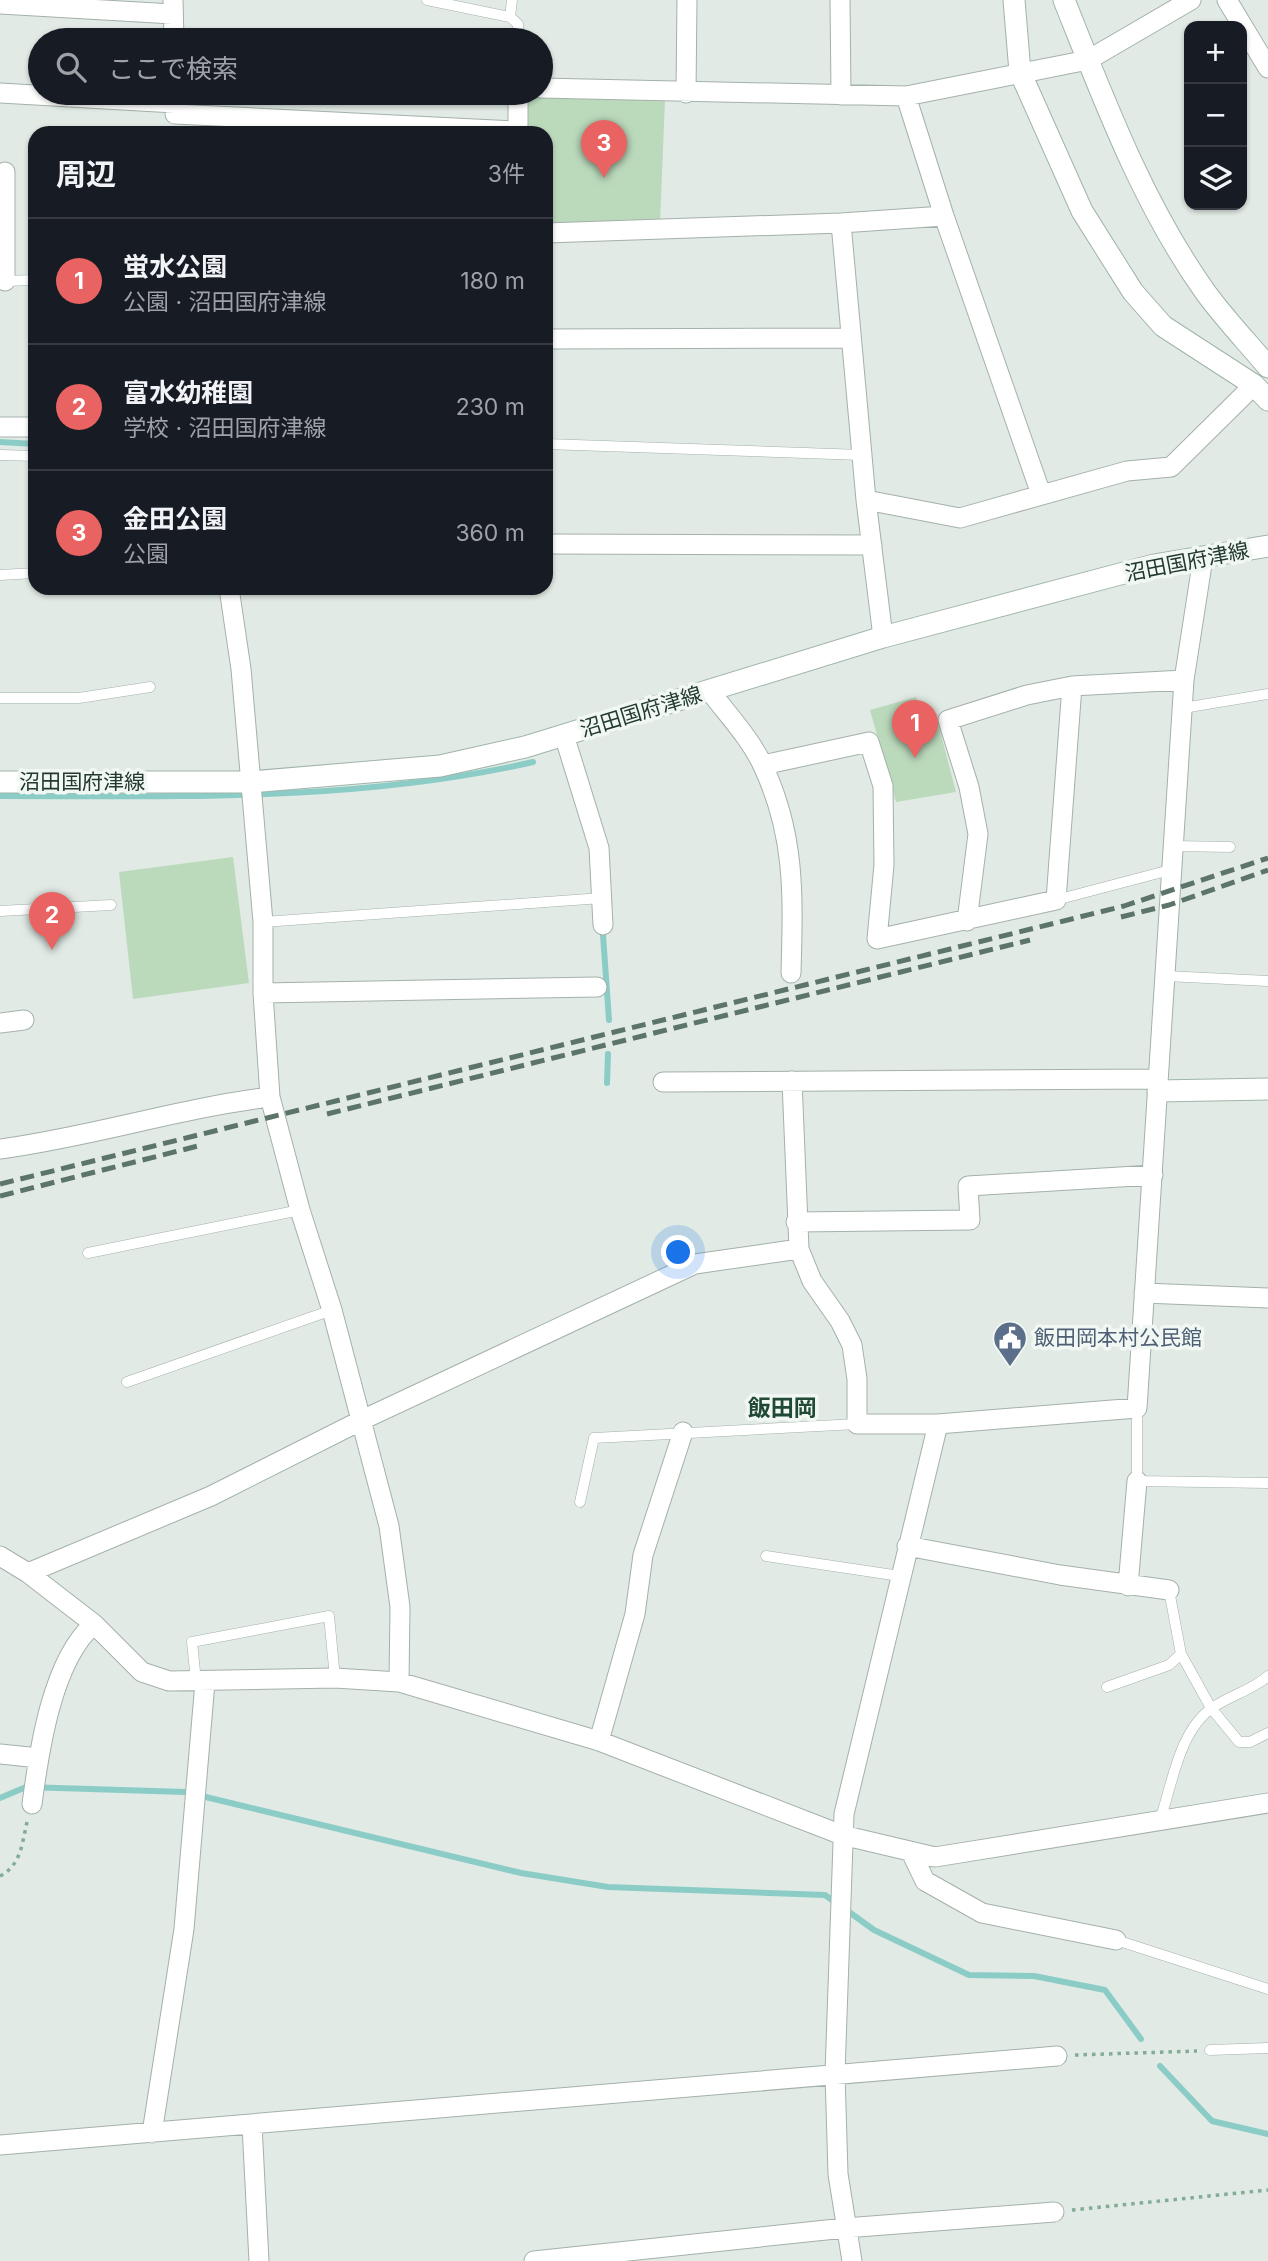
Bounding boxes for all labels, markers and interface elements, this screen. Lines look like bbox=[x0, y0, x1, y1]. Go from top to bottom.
map controls bbox=[1184, 21, 1247, 210]
button: + bbox=[1184, 21, 1247, 84]
search box bbox=[28, 28, 553, 105]
icon: search bbox=[52, 48, 90, 86]
text: ここで検索 bbox=[108, 53, 238, 84]
button: − bbox=[1184, 84, 1247, 147]
pin: 3 bbox=[581, 120, 627, 178]
button: layers bbox=[1184, 147, 1247, 210]
text: 周辺 bbox=[56, 156, 116, 192]
text: 3件 bbox=[488, 160, 525, 188]
text: 蛍水公園 bbox=[123, 251, 227, 282]
text: 1 bbox=[74, 267, 84, 295]
text: 180 m bbox=[460, 267, 525, 295]
text: 公園 · 沼田国府津線 bbox=[123, 288, 327, 316]
text: 富水幼稚園 bbox=[123, 377, 253, 408]
text: 2 bbox=[72, 393, 86, 421]
text: 230 m bbox=[456, 393, 525, 421]
text: 学校 · 沼田国府津線 bbox=[123, 414, 327, 442]
text: 金田公園 bbox=[123, 503, 227, 534]
text: 3 bbox=[72, 519, 86, 547]
text: 360 m bbox=[455, 519, 525, 547]
street label: 沼田国府津線 bbox=[1123, 537, 1251, 586]
text: 公園 bbox=[123, 540, 169, 568]
street label: 沼田国府津線 bbox=[577, 681, 705, 742]
pin: 1 bbox=[892, 700, 938, 758]
street label: 沼田国府津線 bbox=[19, 769, 145, 794]
pin: 2 bbox=[29, 892, 75, 950]
your location bbox=[661, 1235, 695, 1269]
public building icon: 飯田岡本村公民館 bbox=[991, 1319, 1029, 1368]
place label: 飯田岡本村公民館 bbox=[1034, 1325, 1202, 1350]
district label: 飯田岡 bbox=[748, 1394, 817, 1422]

